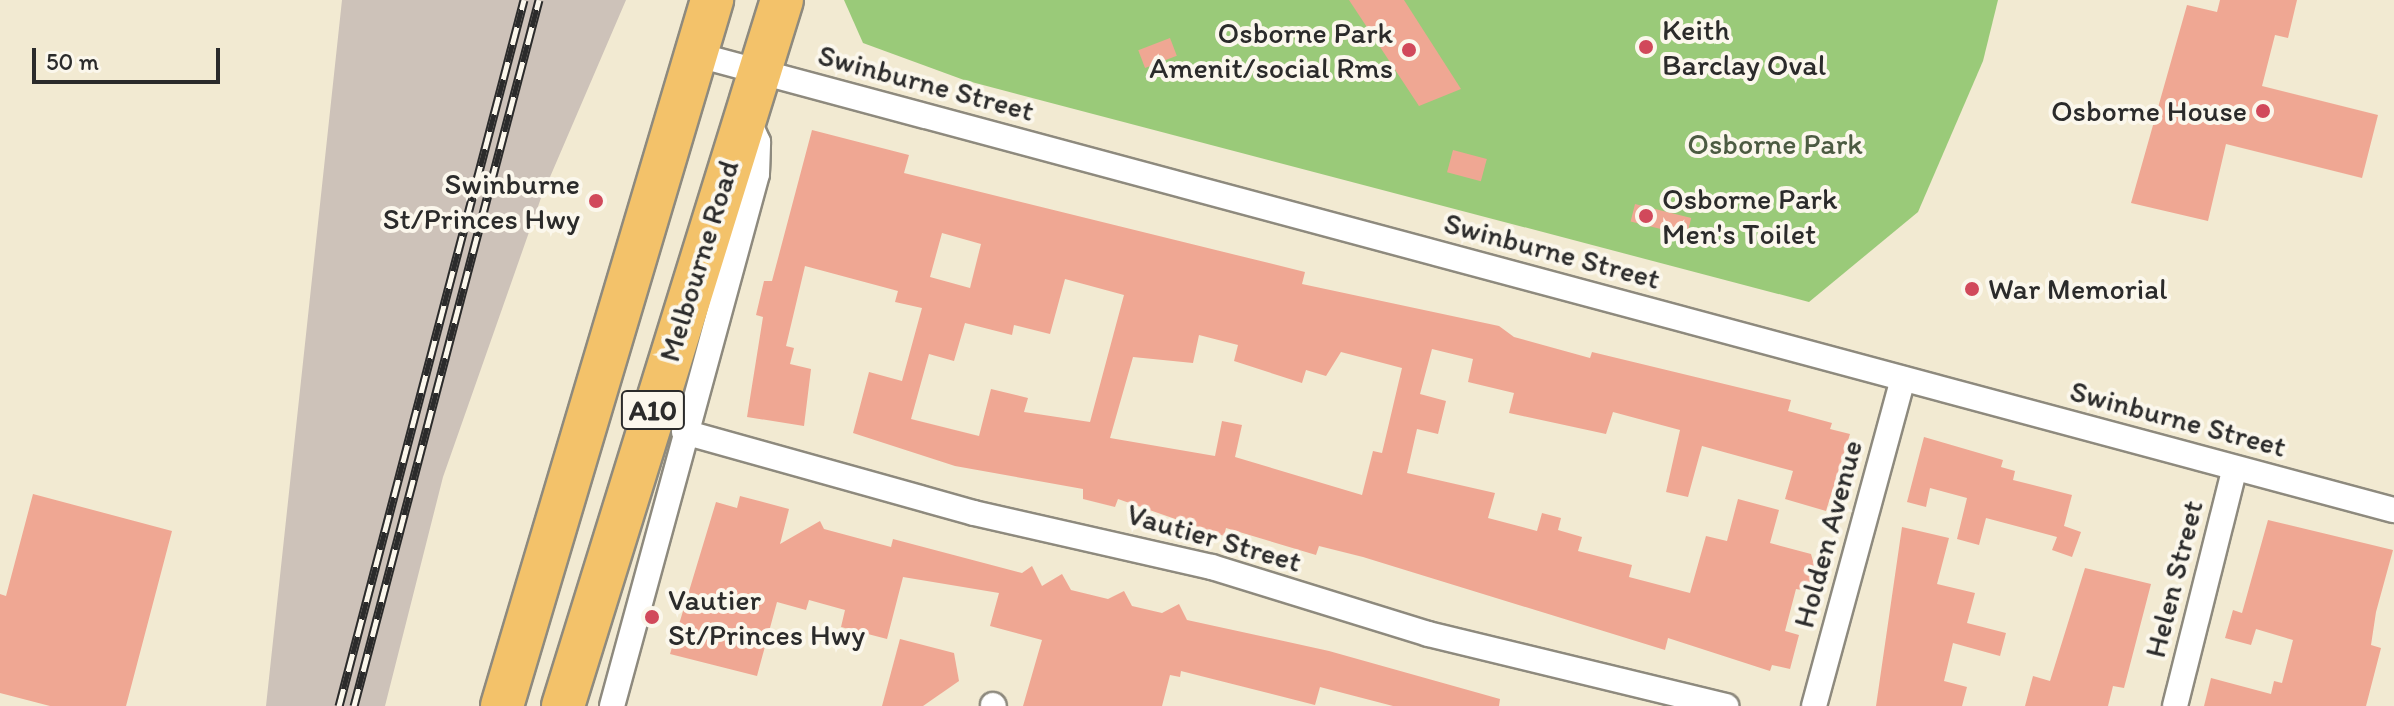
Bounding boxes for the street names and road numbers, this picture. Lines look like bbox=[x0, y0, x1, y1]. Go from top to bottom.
street label: Swinburne Street bbox=[814, 37, 1038, 129]
street label: Melbourne Road bbox=[651, 156, 747, 366]
street label: Swinburne Street bbox=[1440, 205, 1664, 297]
street label: Swinburne Street bbox=[2066, 373, 2290, 465]
road number: A10 bbox=[619, 386, 687, 434]
street label: Holden Avenue bbox=[1786, 436, 1870, 632]
street label: Vautier Street bbox=[1123, 496, 1305, 580]
street label: Helen Street bbox=[2137, 497, 2211, 661]

